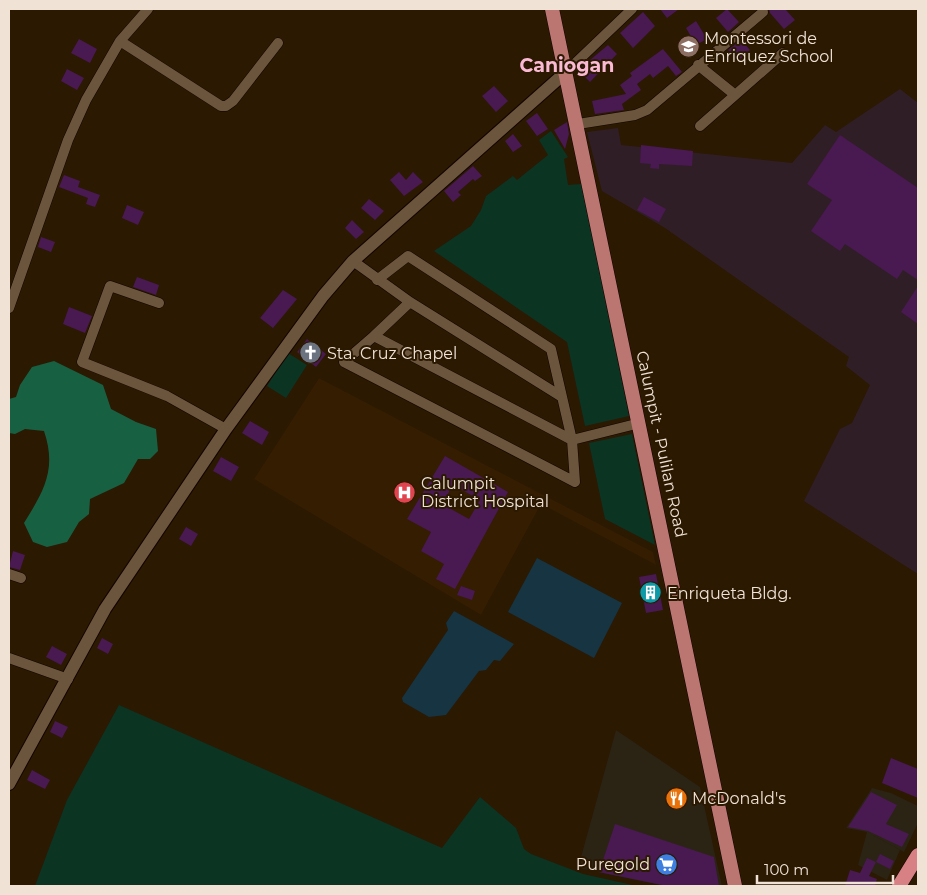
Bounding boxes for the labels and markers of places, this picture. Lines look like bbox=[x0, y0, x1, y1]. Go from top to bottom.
place label: Montessori de Enriquez School bbox=[704, 29, 834, 66]
school or university icon: Montessori de Enriquez School bbox=[676, 35, 700, 59]
church icon: Sta. Cruz Chapel bbox=[299, 341, 323, 365]
place label: Sta. Cruz Chapel bbox=[327, 344, 457, 363]
place label: Calumpit District Hospital bbox=[421, 474, 549, 511]
hospital icon: Calumpit District Hospital bbox=[393, 480, 417, 504]
building icon: Enriqueta Bldg. bbox=[639, 581, 663, 605]
place label: Enriqueta Bldg. bbox=[667, 584, 792, 603]
restaurant icon: McDonald's bbox=[664, 786, 688, 810]
place label: McDonald's bbox=[692, 789, 786, 808]
supermarket icon: Puregold bbox=[654, 852, 678, 876]
place label: Puregold bbox=[576, 855, 650, 874]

